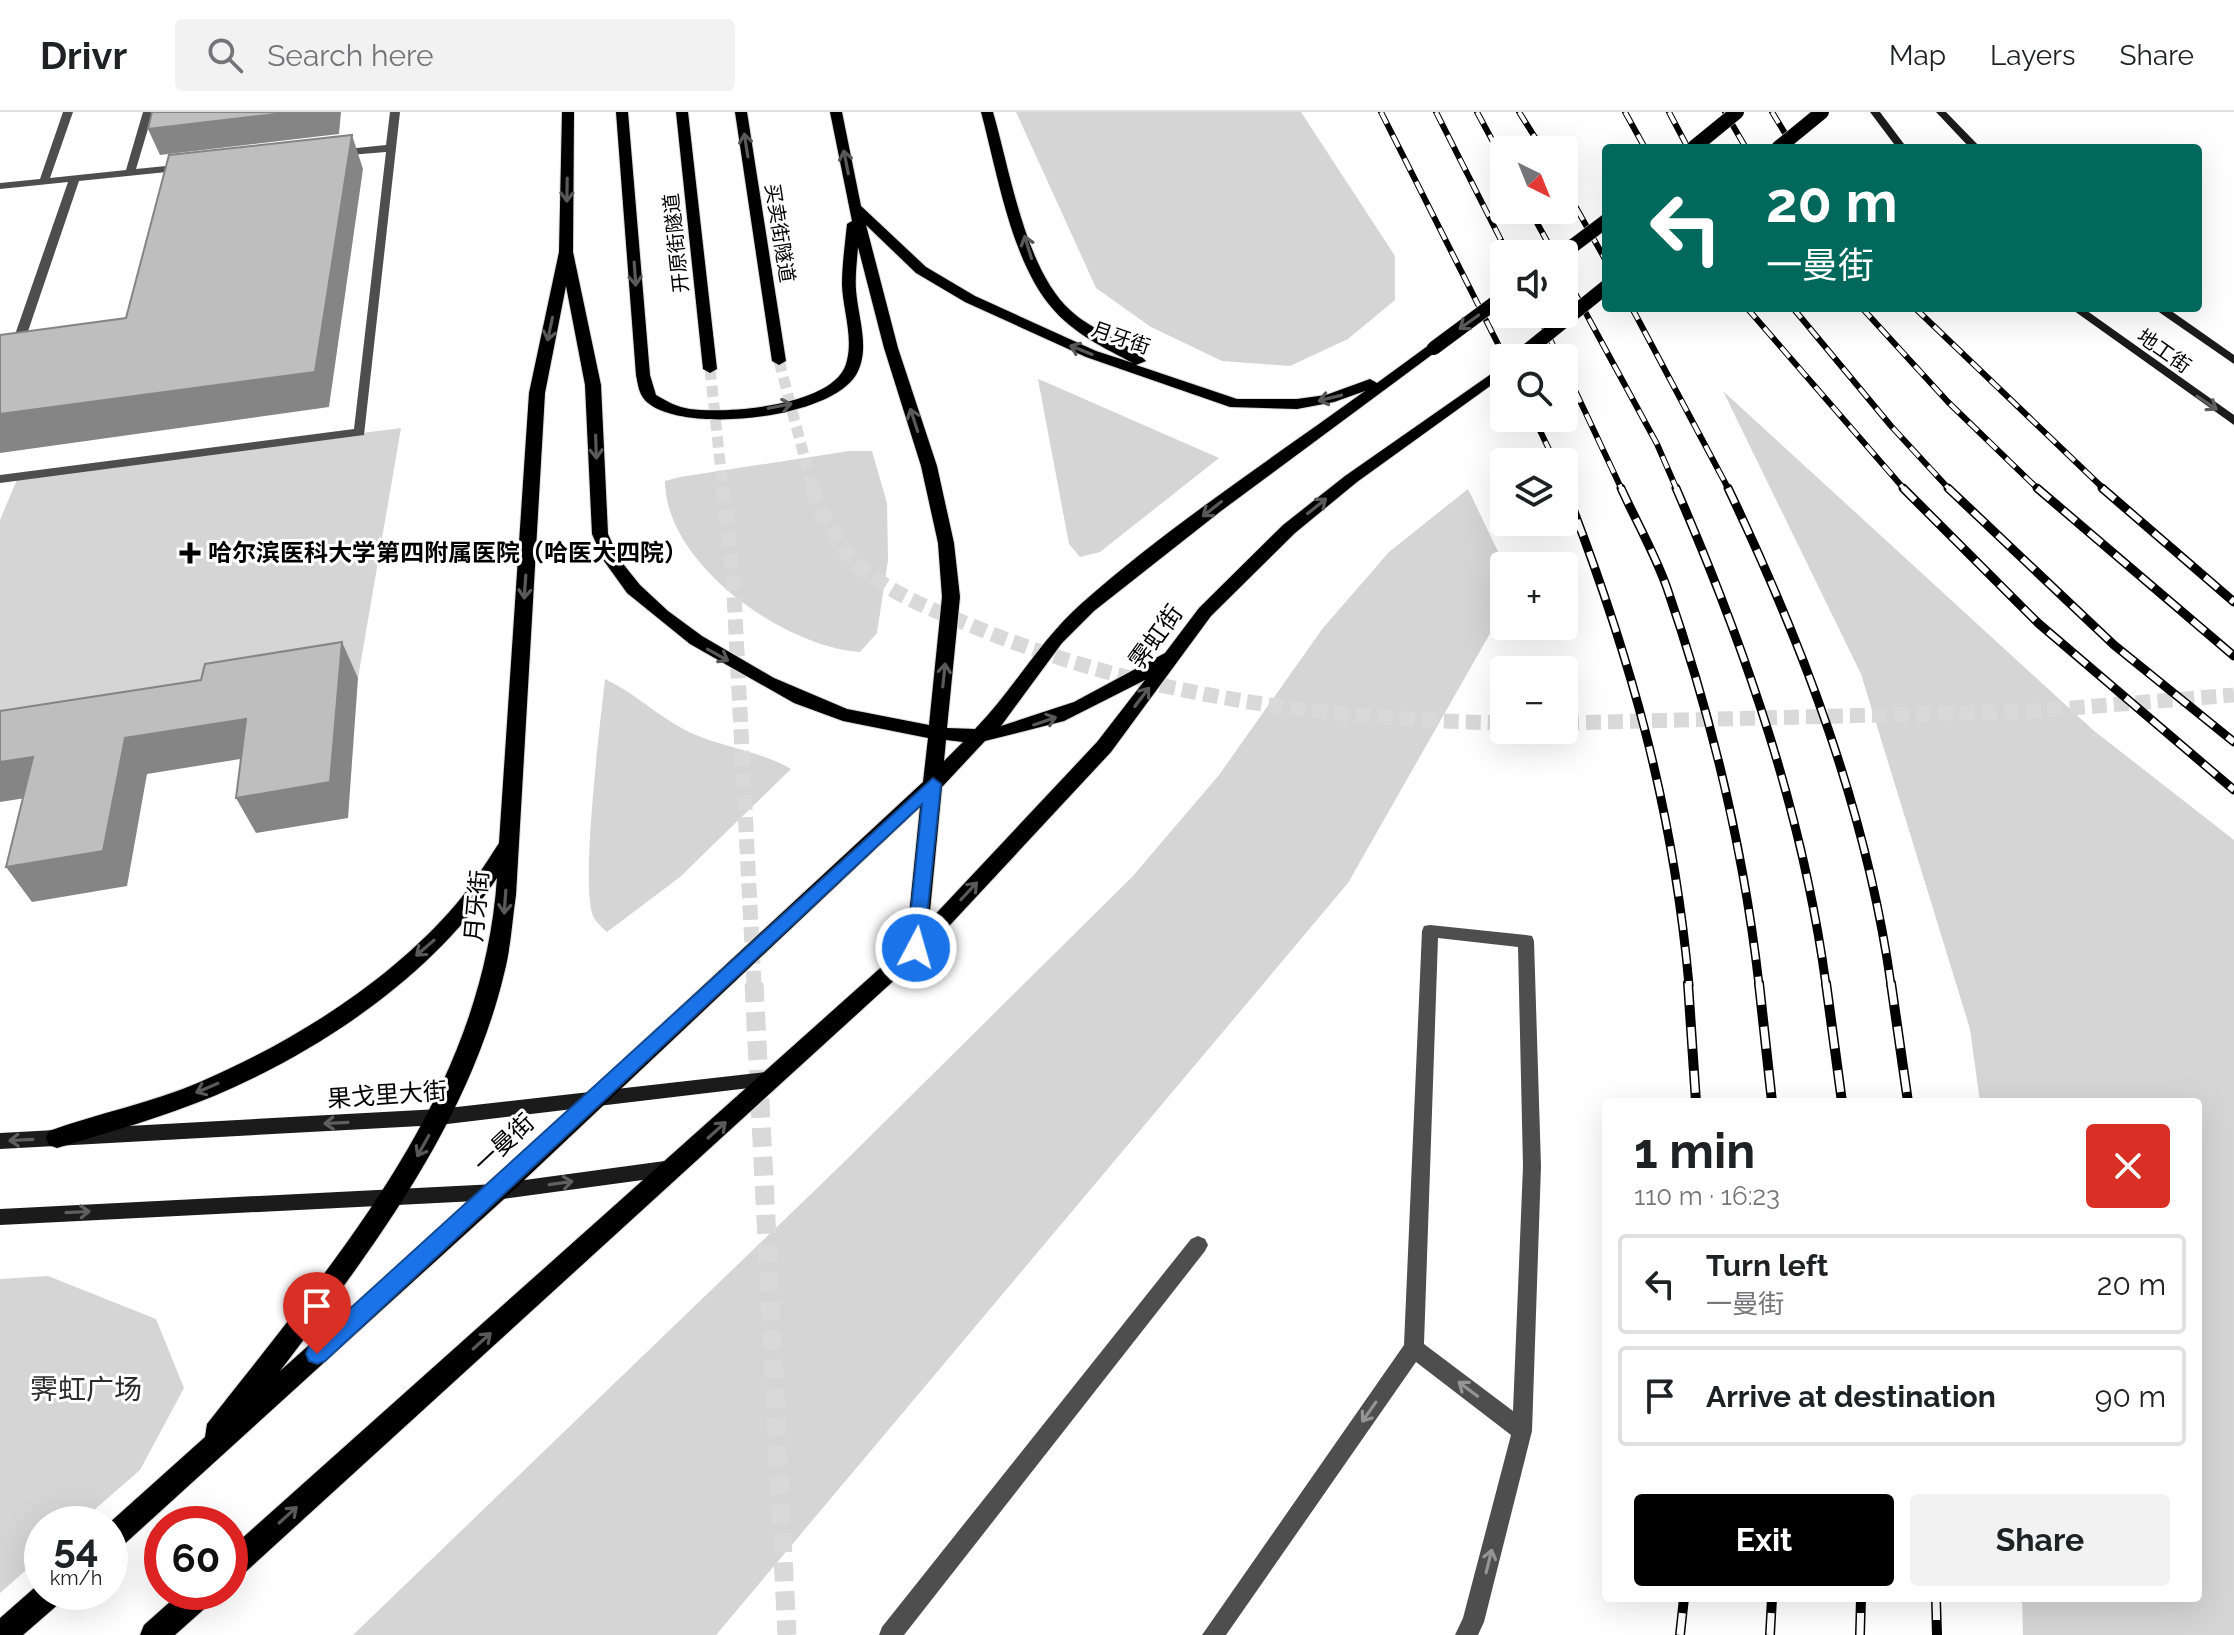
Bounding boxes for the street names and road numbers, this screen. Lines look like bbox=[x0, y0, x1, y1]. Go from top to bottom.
street label: 买卖街隧道 bbox=[760, 182, 800, 284]
street label: 开原街隧道 bbox=[659, 192, 693, 294]
street label: 月牙街 bbox=[1089, 317, 1153, 359]
street label: 地工街 bbox=[2133, 324, 2195, 378]
street label: 霁虹街 bbox=[1123, 599, 1188, 674]
street label: 月牙街 bbox=[459, 869, 494, 943]
street label: 果戈里大街 bbox=[326, 1076, 448, 1113]
street label: 一曼街 bbox=[467, 1107, 540, 1178]

